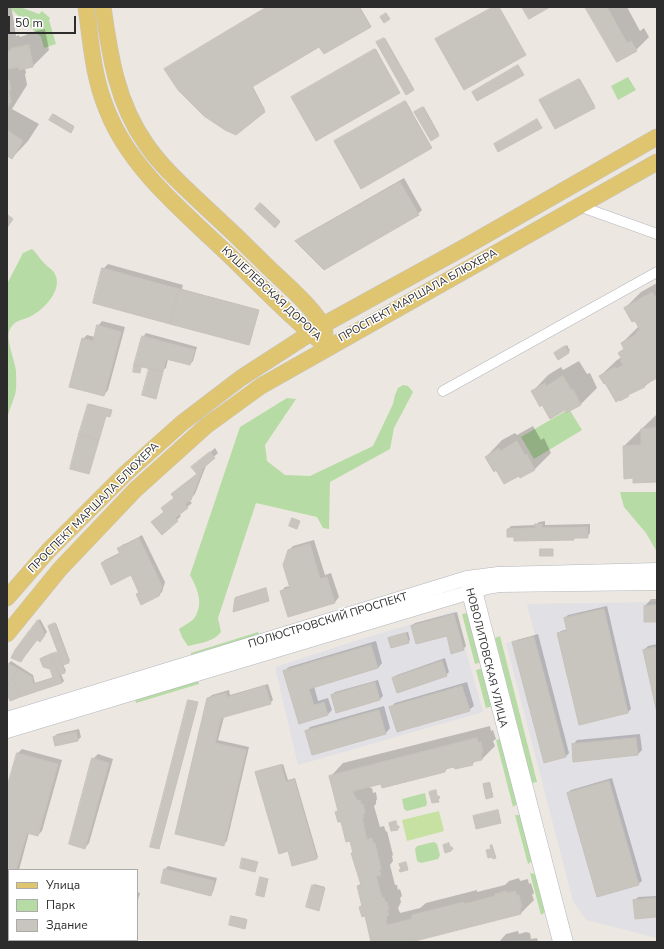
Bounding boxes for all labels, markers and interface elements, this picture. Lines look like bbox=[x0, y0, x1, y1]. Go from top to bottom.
scale bar bbox=[10, 8, 78, 34]
text: 50 m bbox=[15, 15, 43, 31]
street label: КУШЕЛЕВСКАЯ ДОРОГА bbox=[218, 244, 324, 344]
street label: ПРОСПЕКТ МАРШАЛА БЛЮХЕРА bbox=[336, 247, 500, 345]
street label: ПРОСПЕКТ МАРШАЛА БЛЮХЕРА bbox=[26, 440, 162, 576]
street label: НОВОЛИТОВСКАЯ УЛИЦА bbox=[462, 587, 510, 729]
street label: ПОЛЮСТРОВСКИЙ ПРОСПЕКТ bbox=[247, 590, 409, 652]
legend bbox=[8, 869, 138, 941]
text: Улица bbox=[46, 877, 80, 893]
text: Парк bbox=[46, 897, 75, 913]
text: Здание bbox=[46, 917, 88, 933]

